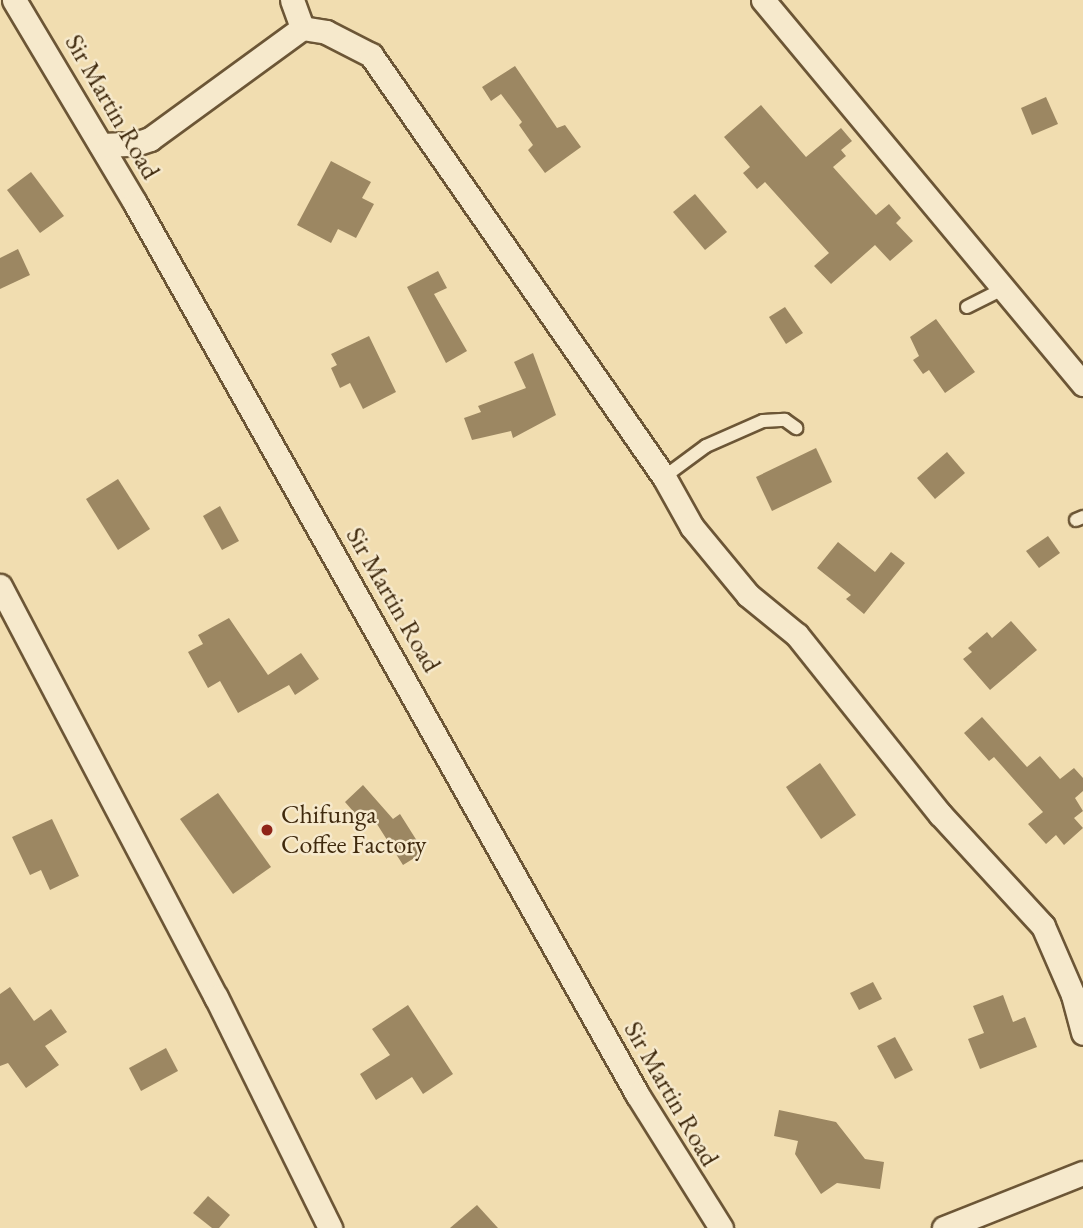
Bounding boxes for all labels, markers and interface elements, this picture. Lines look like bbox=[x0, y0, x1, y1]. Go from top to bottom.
street label: Sir Martin Road bbox=[58, 29, 166, 185]
street label: Sir Martin Road bbox=[339, 522, 447, 678]
place label: Chifunga Coffee Factory bbox=[281, 799, 426, 860]
marker: Chifunga Coffee Factory bbox=[259, 822, 275, 838]
street label: Sir Martin Road bbox=[617, 1016, 725, 1172]

